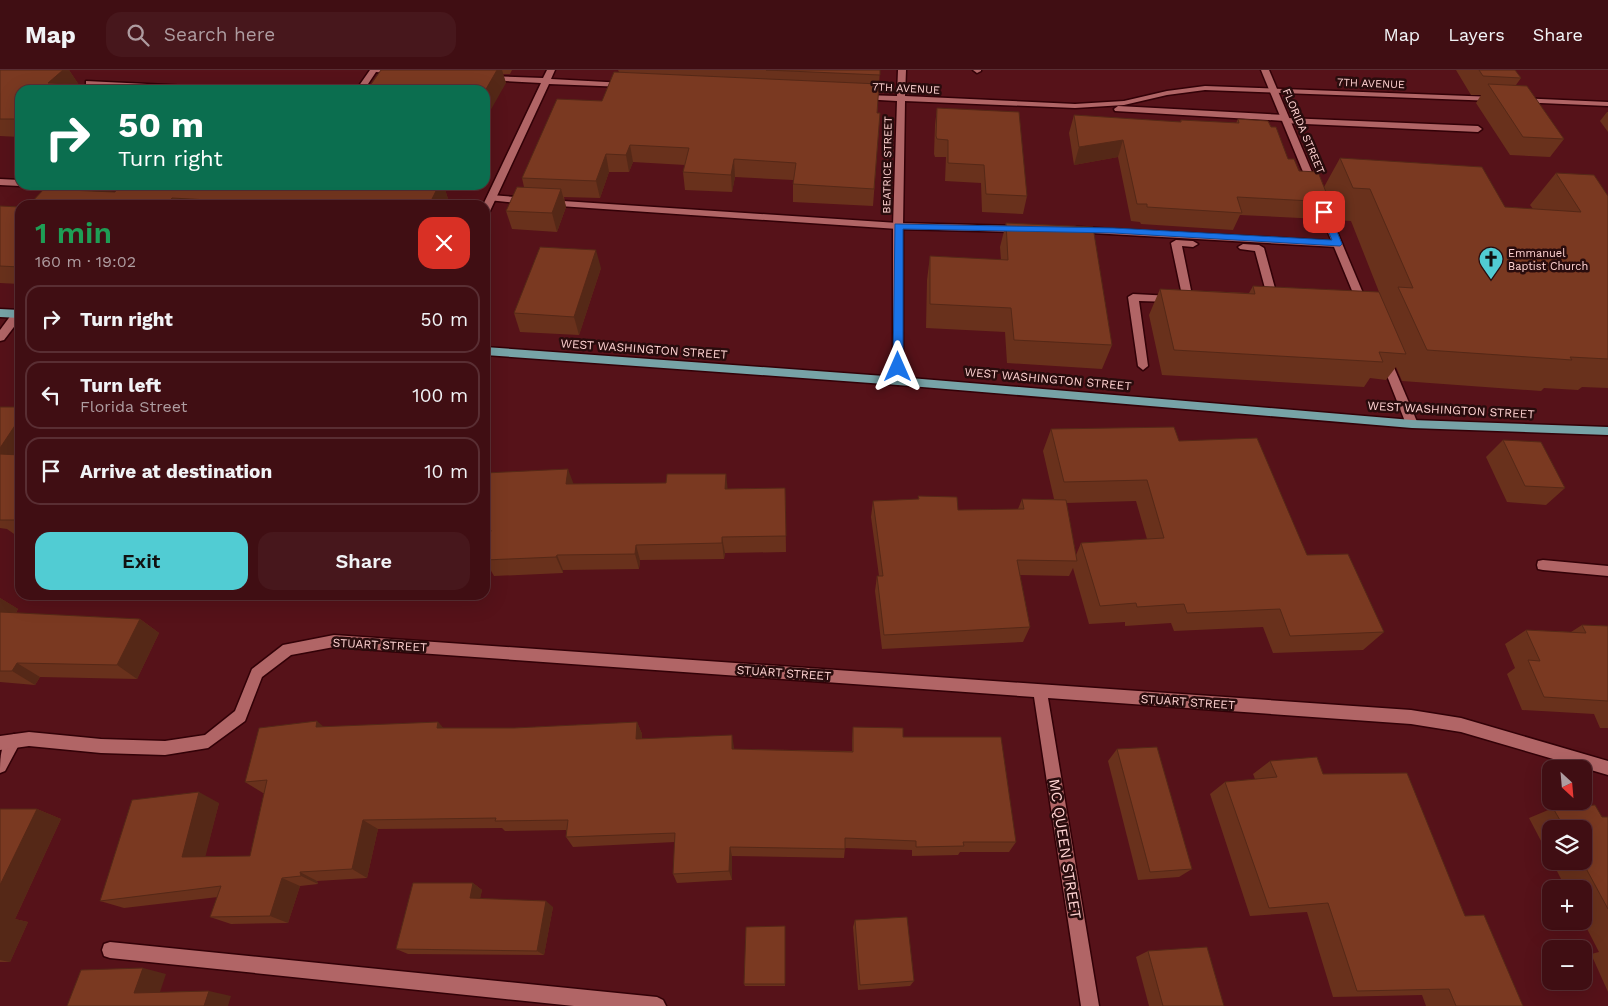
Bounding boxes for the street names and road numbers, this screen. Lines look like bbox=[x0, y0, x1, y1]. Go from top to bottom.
street label: 7TH AVENUE bbox=[1337, 76, 1405, 91]
street label: 7TH AVENUE bbox=[872, 80, 940, 97]
street label: FLORIDA STREET bbox=[1280, 87, 1328, 176]
street label: BEATRICE STREET bbox=[880, 116, 895, 214]
street label: WEST WASHINGTON STREET bbox=[560, 336, 728, 362]
street label: WEST WASHINGTON STREET bbox=[964, 365, 1132, 393]
street label: WEST WASHINGTON STREET bbox=[1367, 399, 1535, 421]
street label: STUART STREET bbox=[332, 636, 428, 654]
street label: STUART STREET bbox=[736, 663, 832, 683]
street label: STUART STREET bbox=[1140, 692, 1236, 712]
street label: MC QUEEN STREET bbox=[1045, 778, 1085, 920]

